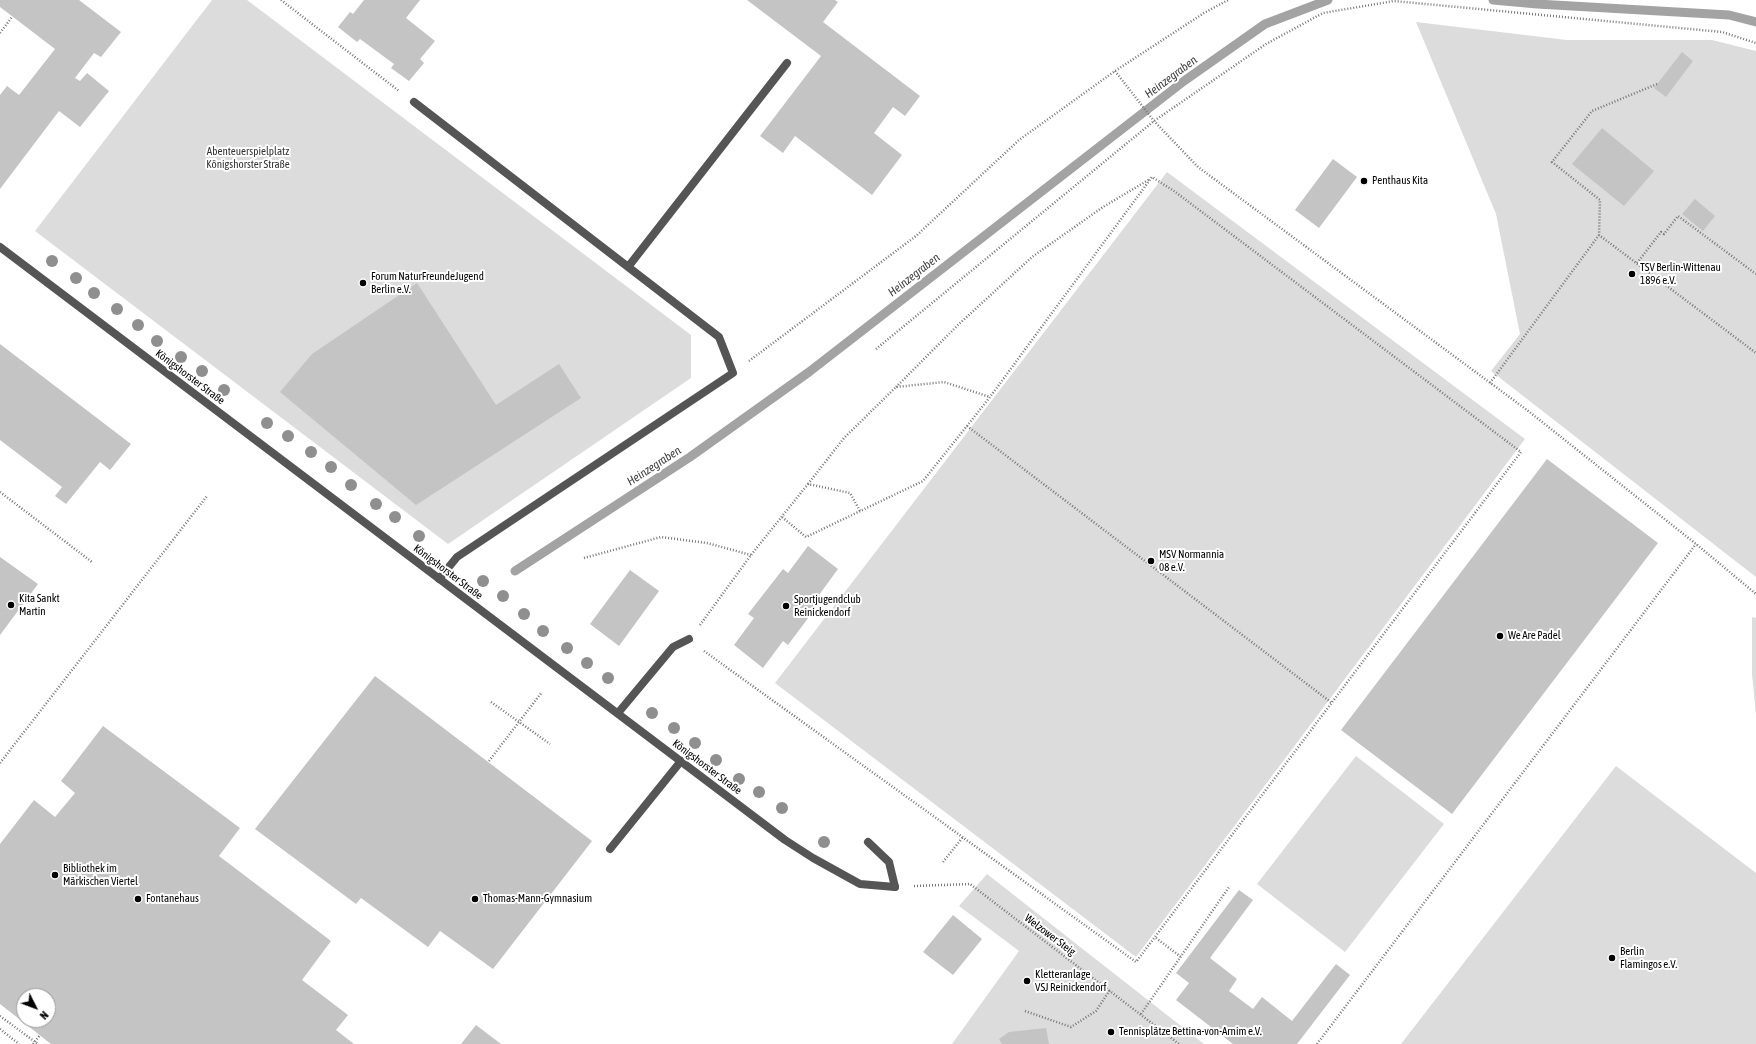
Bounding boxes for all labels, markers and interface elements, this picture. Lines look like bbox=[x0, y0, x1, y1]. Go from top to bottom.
water label: Heinzegraben bbox=[1142, 53, 1200, 101]
park label: Abenteuerspielplatz Königshorster Straße bbox=[206, 145, 290, 171]
place label: Penthaus Kita bbox=[1372, 174, 1428, 188]
marker: Penthaus Kita bbox=[1359, 176, 1369, 186]
water label: Heinzegraben bbox=[885, 250, 943, 300]
place label: TSV Berlin-Wittenau 1896 e.V. bbox=[1640, 261, 1721, 287]
marker: TSV Berlin-Wittenau 1896 e.V. bbox=[1627, 269, 1637, 279]
place label: Forum NaturFreundeJugend Berlin e.V. bbox=[371, 270, 484, 296]
marker: Forum NaturFreundeJugend Berlin e.V. bbox=[358, 278, 368, 288]
street label: Königshorster Straße bbox=[153, 347, 227, 407]
water label: Heinzegraben bbox=[624, 443, 684, 489]
street label: Königshorster Straße bbox=[411, 542, 485, 602]
place label: MSV Normannia 08 e.V. bbox=[1159, 548, 1224, 574]
marker: MSV Normannia 08 e.V. bbox=[1146, 556, 1156, 566]
place label: Kita Sankt Martin bbox=[19, 592, 60, 618]
place label: Sportjugendclub Reinickendorf bbox=[794, 593, 861, 619]
marker: Kita Sankt Martin bbox=[6, 600, 16, 610]
marker: Sportjugendclub Reinickendorf bbox=[781, 601, 791, 611]
place label: We Are Padel bbox=[1508, 629, 1561, 643]
marker: We Are Padel bbox=[1495, 631, 1505, 641]
street label: Königshorster Straße bbox=[670, 737, 744, 797]
place label: Bibliothek im Märkischen Viertel bbox=[63, 862, 138, 888]
marker: Bibliothek im Märkischen Viertel bbox=[50, 870, 60, 880]
place label: Fontanehaus bbox=[146, 892, 199, 906]
place label: Thomas-Mann-Gymnasium bbox=[483, 892, 592, 906]
marker: Fontanehaus bbox=[133, 894, 143, 904]
marker: Thomas-Mann-Gymnasium bbox=[470, 894, 480, 904]
street label: Welzower Steig bbox=[1022, 911, 1078, 959]
place label: Berlin Flamingos e.V. bbox=[1620, 945, 1677, 971]
marker: Berlin Flamingos e.V. bbox=[1607, 953, 1617, 963]
place label: Kletteranlage VSJ Reinickendorf bbox=[1035, 968, 1106, 994]
marker: Kletteranlage VSJ Reinickendorf bbox=[1022, 976, 1032, 986]
north arrow bbox=[16, 988, 56, 1028]
text: N bbox=[38, 1009, 51, 1022]
place label: Tennisplätze Bettina-von-Arnim e.V. bbox=[1119, 1025, 1262, 1039]
marker: Tennisplätze Bettina-von-Arnim e.V. bbox=[1106, 1027, 1116, 1037]

